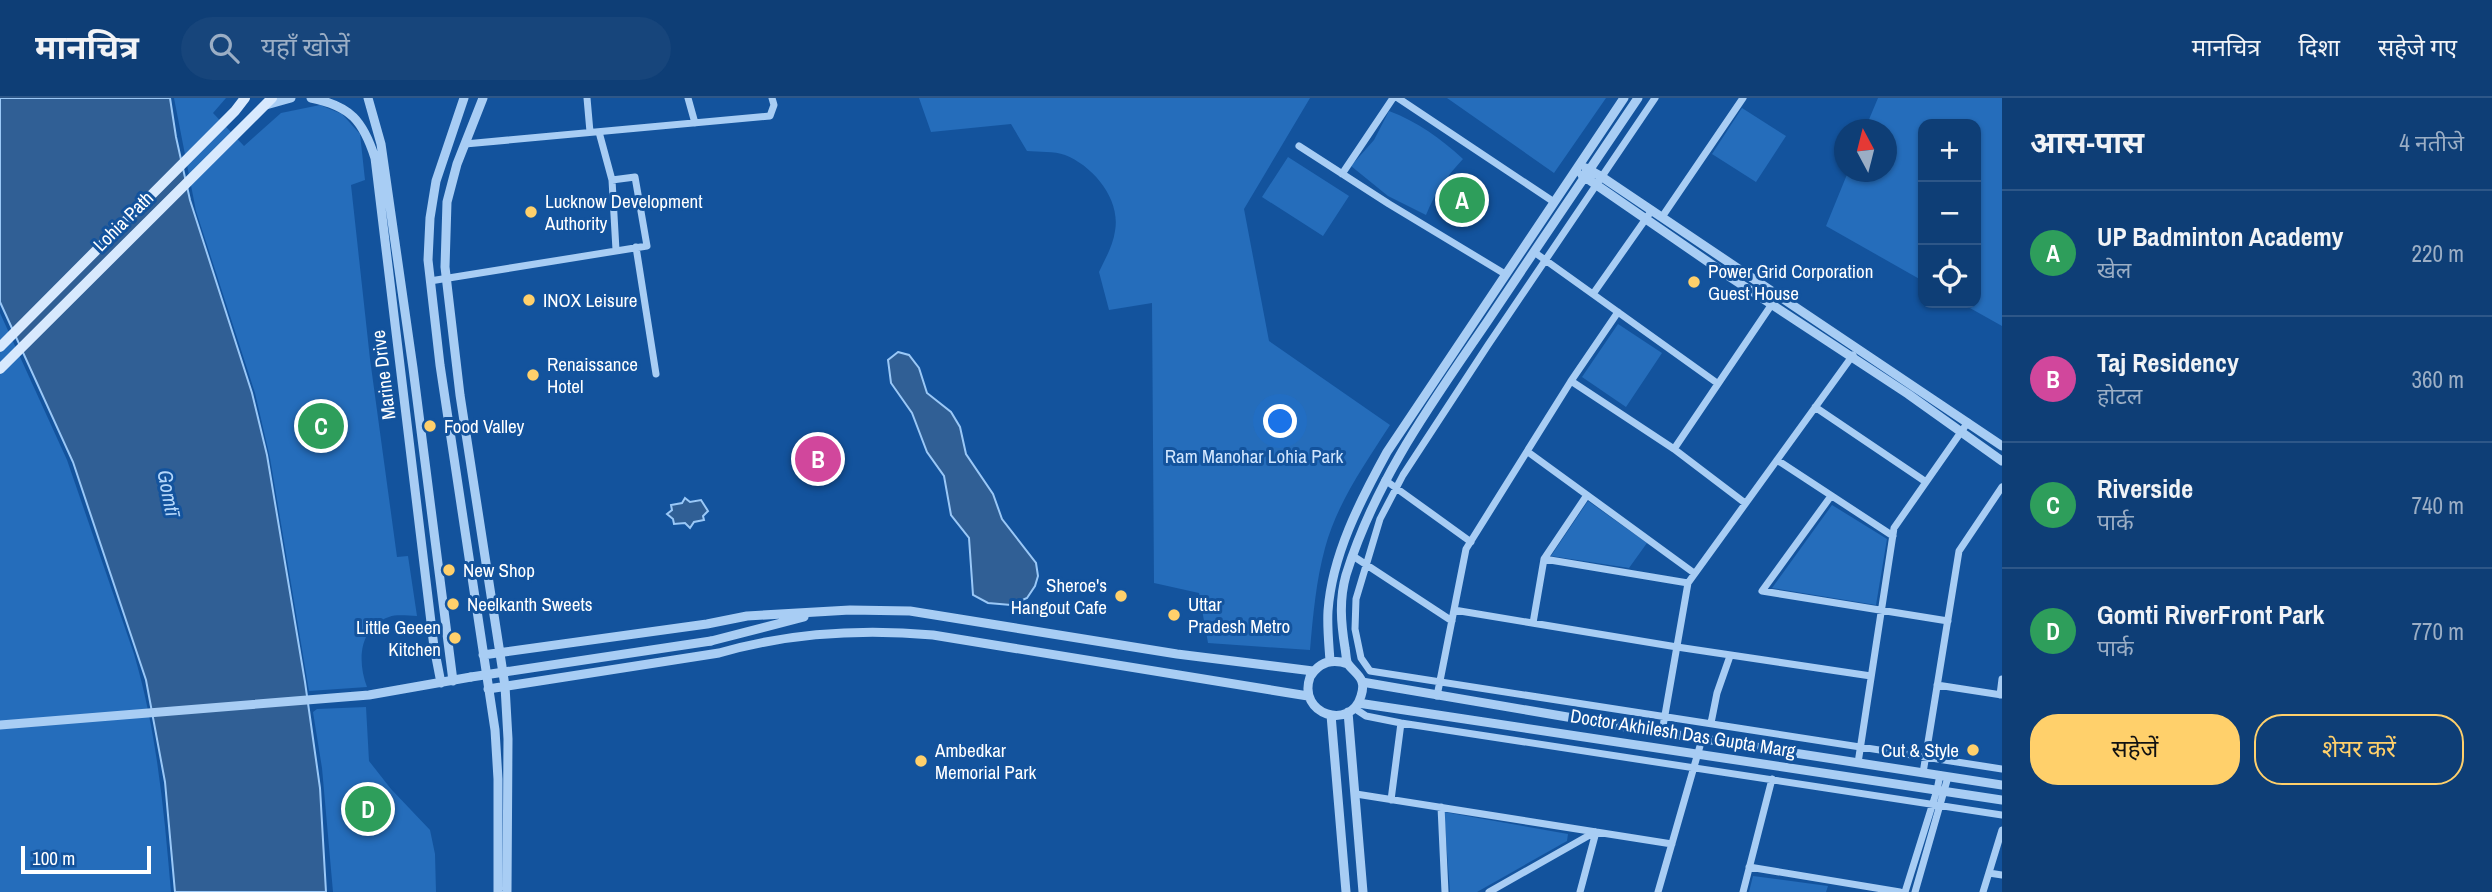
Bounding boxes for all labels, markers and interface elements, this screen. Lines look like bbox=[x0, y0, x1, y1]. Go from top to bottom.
search box bbox=[181, 17, 671, 80]
text: मानचित्र bbox=[35, 25, 139, 69]
icon: search bbox=[205, 29, 243, 67]
text: यहाँ खोजें bbox=[261, 29, 350, 64]
text: मानचित्र bbox=[2192, 31, 2260, 63]
text: दिशा bbox=[2298, 31, 2340, 63]
text: सहेजे गए bbox=[2378, 31, 2457, 63]
north arrow bbox=[1834, 119, 1897, 182]
map controls bbox=[1918, 119, 1981, 308]
button: + bbox=[1918, 119, 1981, 182]
text: आस-पास bbox=[2030, 122, 2144, 162]
text: 4 नतीजे bbox=[2399, 127, 2464, 158]
pin: A bbox=[1439, 174, 1485, 226]
button: − bbox=[1918, 182, 1981, 245]
street label: Lohia Path bbox=[87, 185, 159, 257]
place label: Lucknow Development Authority bbox=[544, 188, 703, 236]
marker: Lucknow Development Authority bbox=[523, 204, 539, 220]
text: UP Badminton Academy bbox=[2097, 219, 2343, 254]
text: A bbox=[2046, 238, 2060, 269]
text: 220 m bbox=[2412, 238, 2464, 269]
button: locate bbox=[1918, 245, 1981, 308]
text: खेल bbox=[2097, 254, 2131, 285]
place label: Power Grid Corporation Guest House bbox=[1708, 258, 1873, 306]
marker: Power Grid Corporation Guest House bbox=[1686, 274, 1702, 290]
place label: INOX Leisure bbox=[543, 287, 637, 313]
marker: INOX Leisure bbox=[521, 292, 537, 308]
street label: Marine Drive bbox=[365, 329, 401, 421]
text: Taj Residency bbox=[2097, 345, 2239, 380]
place label: Renaissance Hotel bbox=[547, 351, 638, 399]
text: B bbox=[2046, 364, 2060, 395]
text: 360 m bbox=[2412, 364, 2464, 395]
marker: Renaissance Hotel bbox=[525, 367, 541, 383]
text: होटल bbox=[2097, 380, 2142, 411]
pin: C bbox=[298, 400, 344, 452]
your location bbox=[1263, 404, 1297, 438]
place label: Food Valley bbox=[444, 413, 525, 439]
marker: Food Valley bbox=[422, 418, 438, 434]
pin: B bbox=[795, 433, 841, 485]
park label: Ram Manohar Lohia Park bbox=[1165, 443, 1343, 469]
water label: Gomtī bbox=[150, 467, 188, 521]
text: Riverside bbox=[2097, 471, 2193, 506]
text: C bbox=[2046, 490, 2060, 521]
text: 740 m bbox=[2412, 490, 2464, 521]
text: पार्क bbox=[2097, 506, 2134, 537]
place label: New Shop bbox=[463, 557, 535, 583]
marker: New Shop bbox=[441, 562, 457, 578]
place label: Sheroe's Hangout Cafe bbox=[1011, 572, 1107, 620]
marker: Sheroe's Hangout Cafe bbox=[1113, 588, 1129, 604]
place label: Neelkanth Sweets bbox=[467, 591, 593, 617]
place label: Uttar Pradesh Metro bbox=[1188, 591, 1290, 639]
marker: Neelkanth Sweets bbox=[445, 596, 461, 612]
text: Gomti RiverFront Park bbox=[2097, 597, 2324, 632]
marker: Uttar Pradesh Metro bbox=[1166, 607, 1182, 623]
place label: Little Geeen Kitchen bbox=[356, 614, 441, 662]
text: D bbox=[2046, 616, 2060, 647]
text: 770 m bbox=[2412, 616, 2464, 647]
marker: Little Geeen Kitchen bbox=[447, 630, 463, 646]
text: पार्क bbox=[2097, 632, 2134, 663]
street label: Doctor Akhilesh Das Gupta Marg bbox=[1568, 702, 1798, 764]
button: सहेजें bbox=[2030, 714, 2240, 785]
button: शेयर करें bbox=[2254, 714, 2464, 785]
place label: Ambedkar Memorial Park bbox=[934, 737, 1036, 785]
place label: Cut & Style bbox=[1881, 737, 1959, 763]
marker: Cut & Style bbox=[1965, 742, 1981, 758]
marker: Ambedkar Memorial Park bbox=[913, 753, 929, 769]
pin: D bbox=[345, 783, 391, 835]
scale bar bbox=[21, 843, 150, 875]
text: 100 m bbox=[32, 845, 75, 871]

